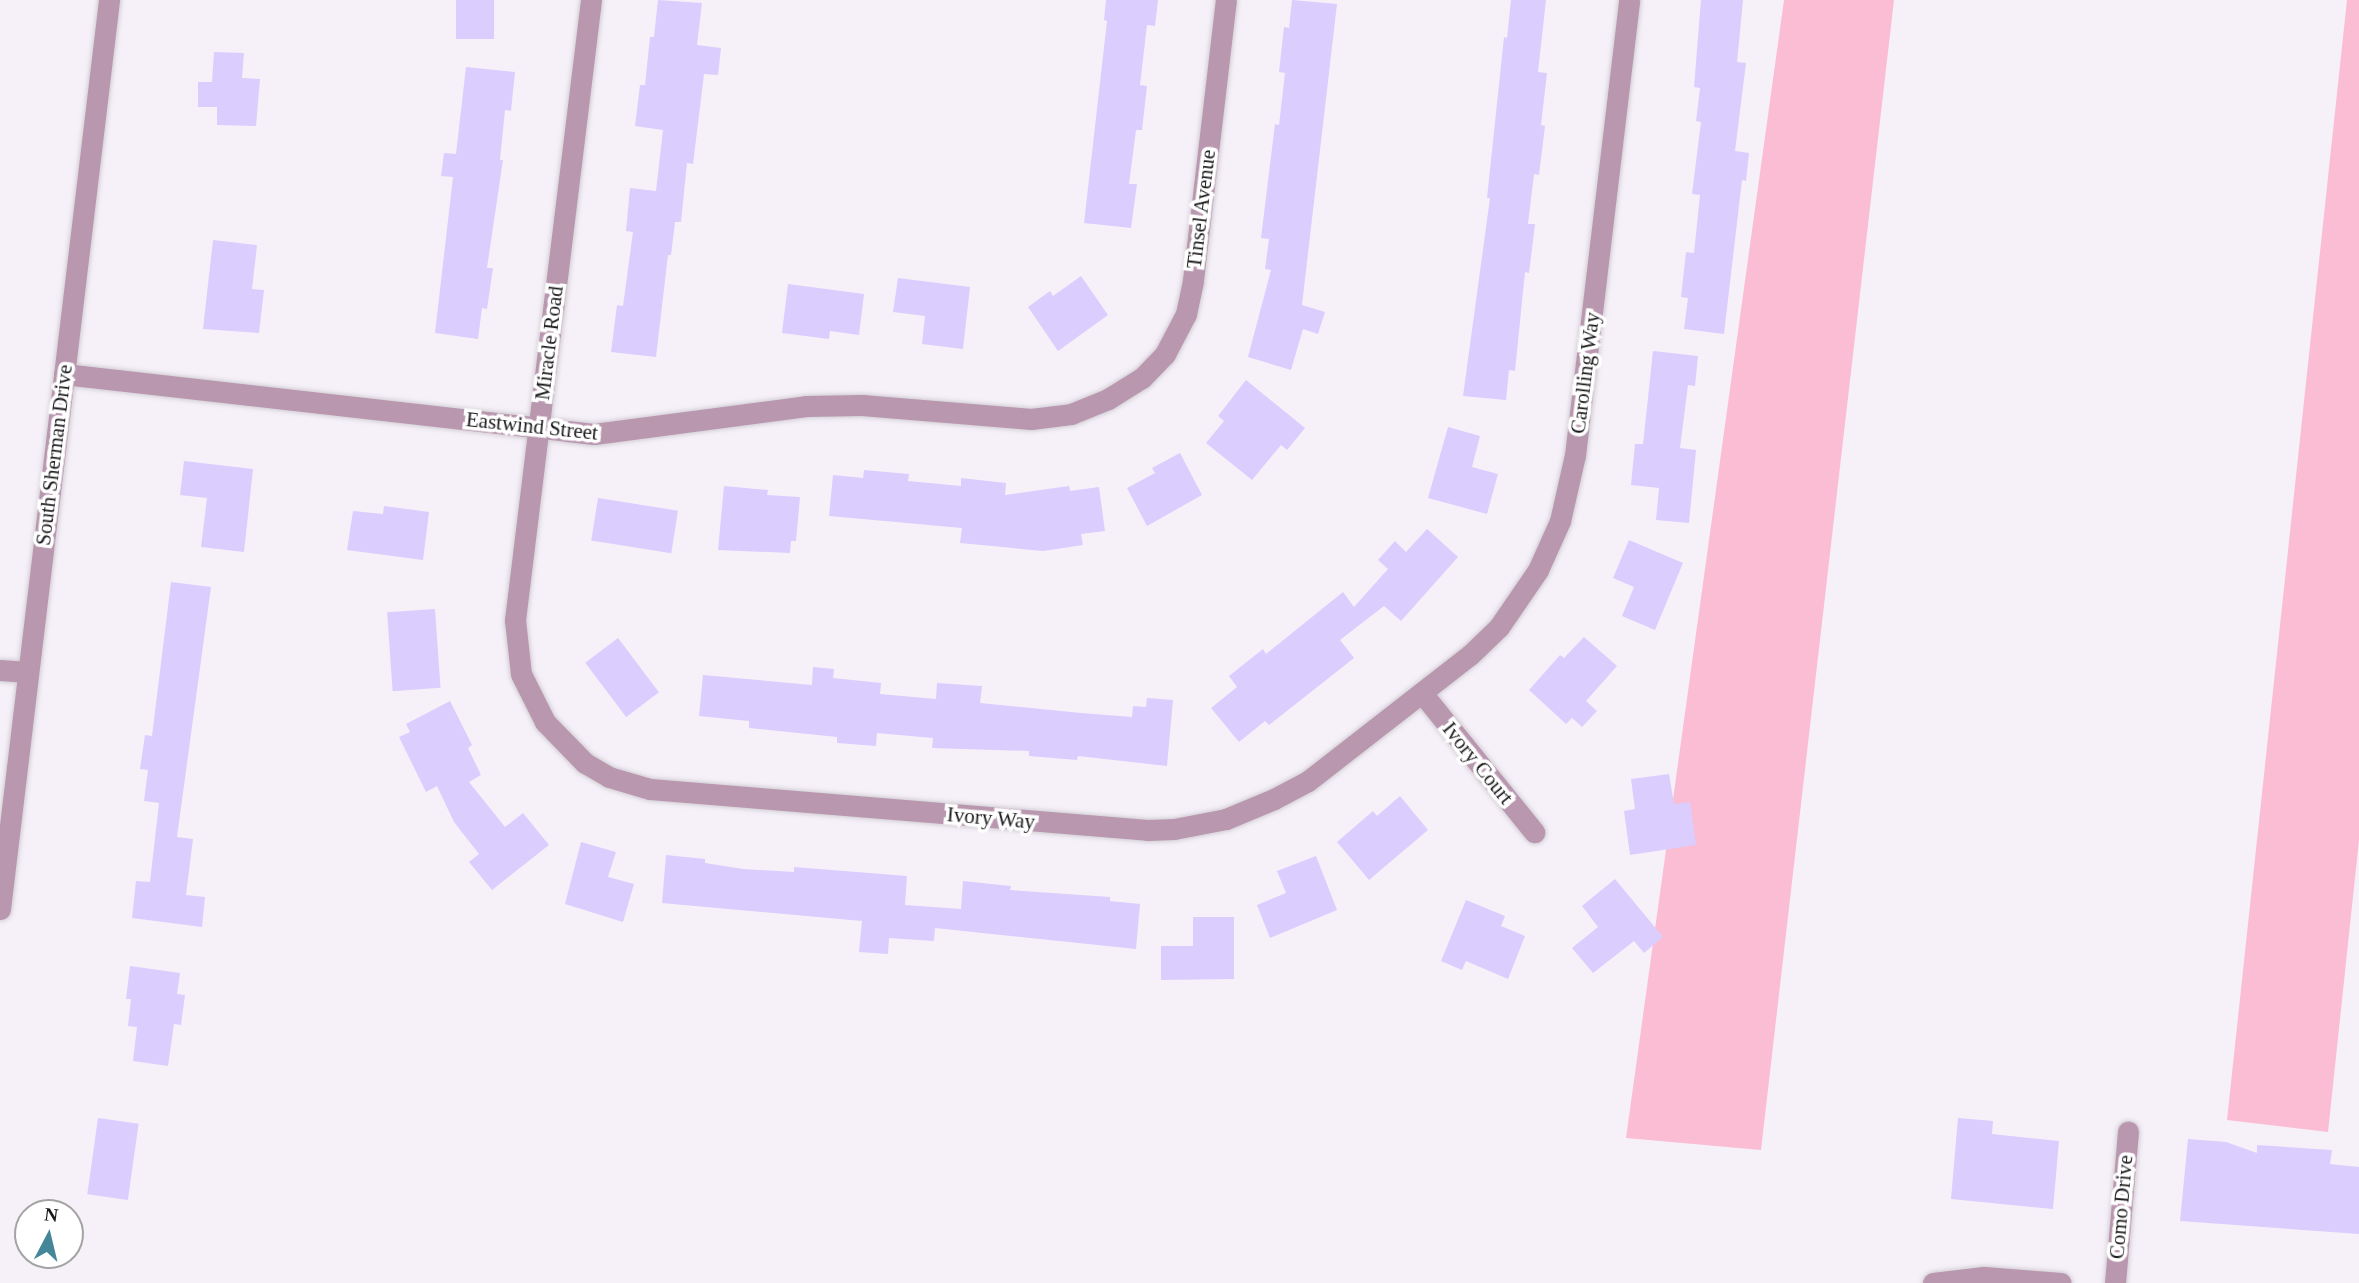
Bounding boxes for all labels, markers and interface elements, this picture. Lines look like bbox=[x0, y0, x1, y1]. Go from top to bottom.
street label: Tinsel Avenue bbox=[1181, 148, 1221, 270]
street label: Miracle Road bbox=[529, 284, 569, 402]
street label: Carolling Way bbox=[1565, 311, 1605, 435]
street label: South Sherman Drive bbox=[30, 363, 78, 547]
street label: Eastwind Street bbox=[465, 407, 599, 445]
street label: Ivory Court bbox=[1437, 717, 1519, 809]
street label: Ivory Way bbox=[946, 802, 1036, 834]
street label: Como Drive bbox=[2104, 1154, 2138, 1260]
north arrow bbox=[14, 1199, 84, 1269]
text: N bbox=[43, 1203, 59, 1226]

